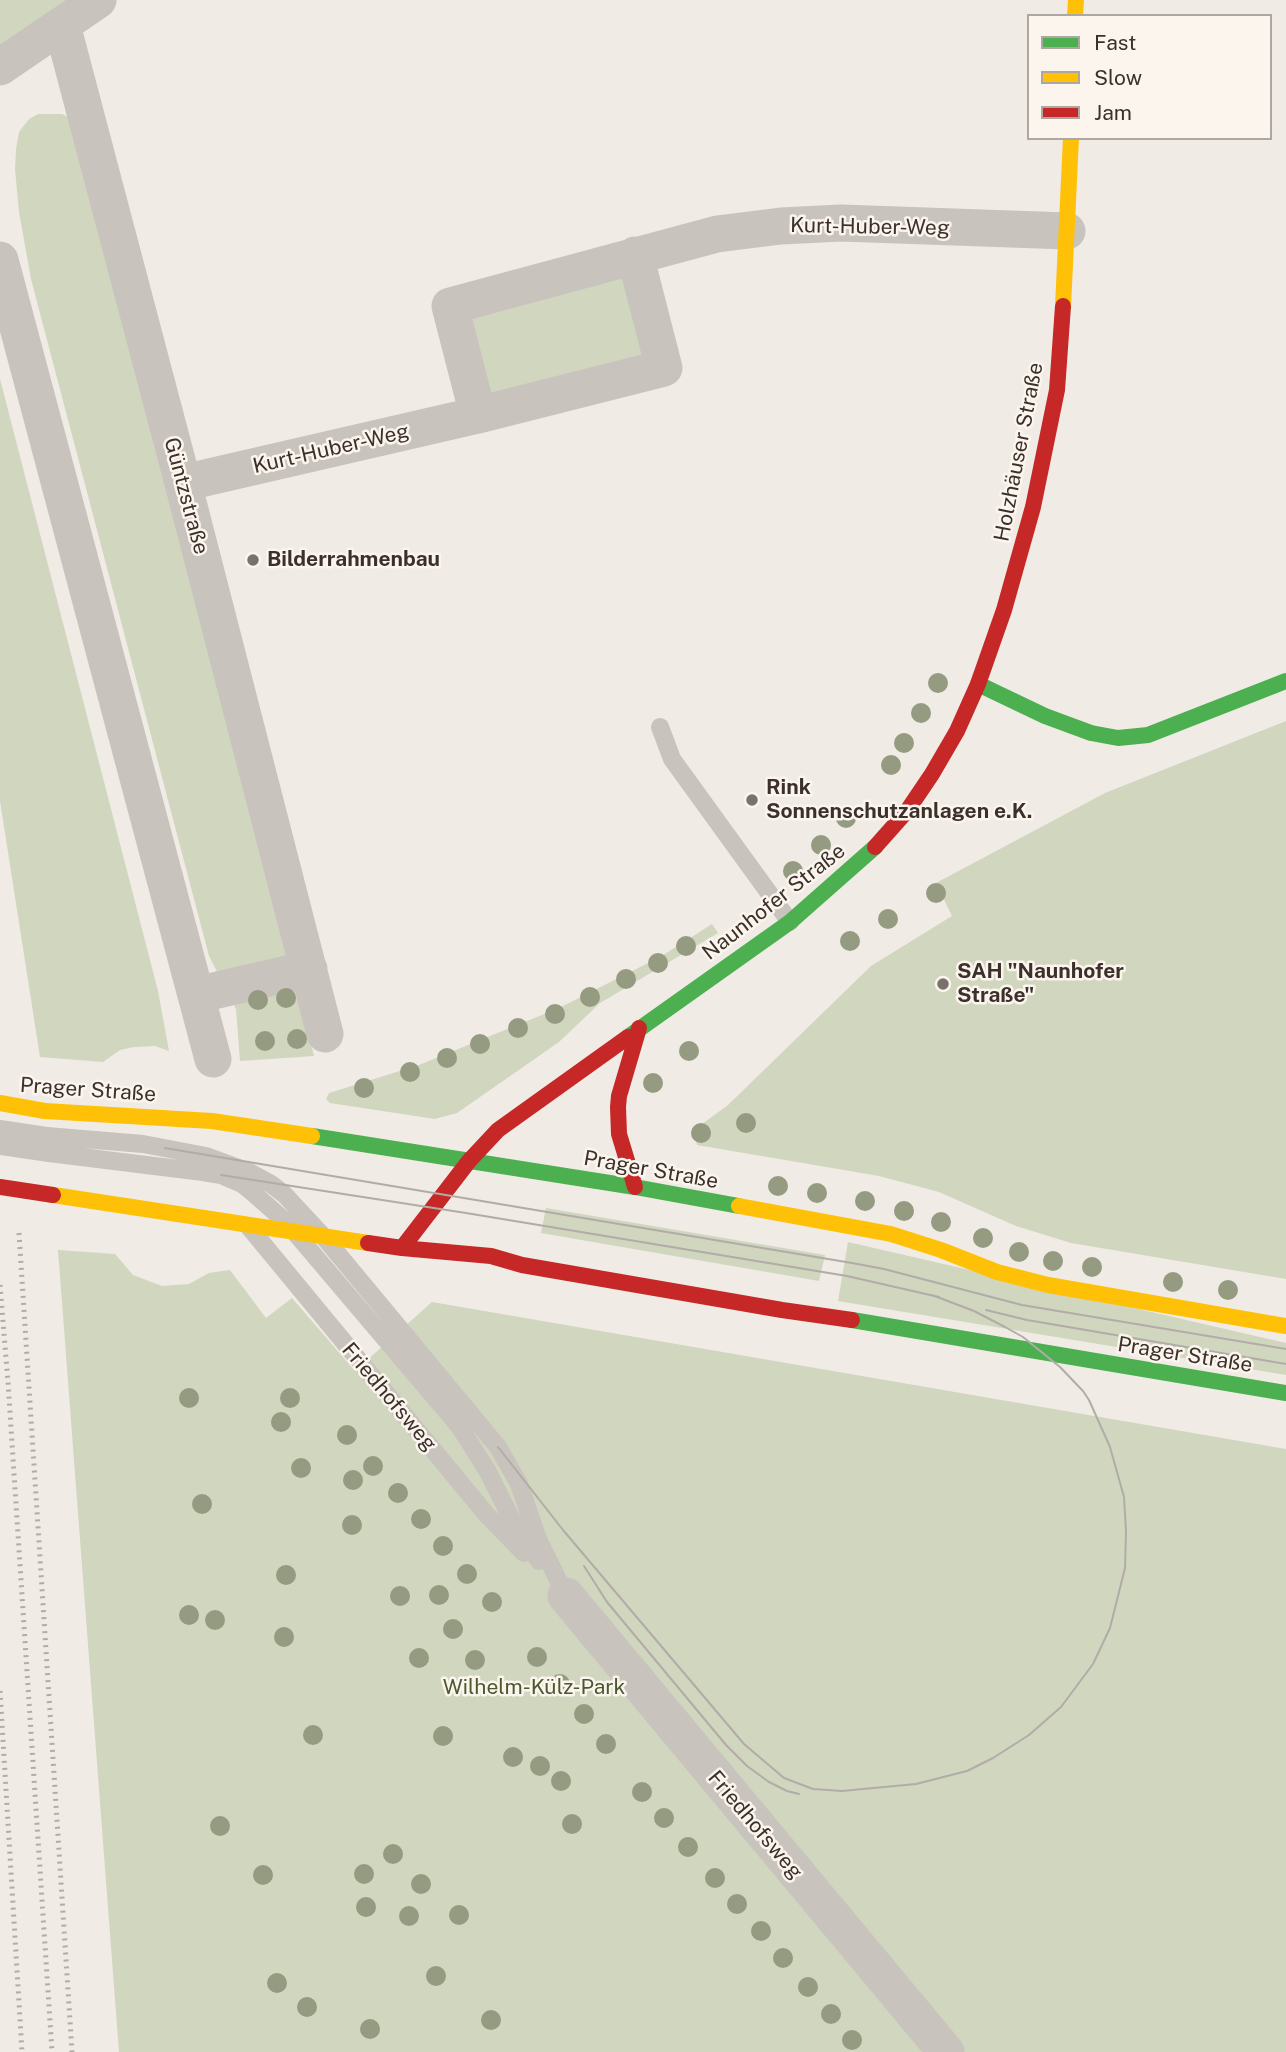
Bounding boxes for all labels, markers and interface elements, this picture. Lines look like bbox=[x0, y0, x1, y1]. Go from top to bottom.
legend bbox=[1027, 14, 1272, 140]
text: Fast bbox=[1094, 30, 1136, 55]
text: Slow bbox=[1094, 65, 1142, 90]
text: Jam bbox=[1094, 100, 1132, 125]
street label: Kurt-Huber-Weg bbox=[790, 213, 950, 241]
street label: Holzhäuser Straße bbox=[989, 360, 1049, 544]
street label: Kurt-Huber-Weg bbox=[250, 419, 412, 479]
street label: Güntzstraße bbox=[158, 435, 214, 557]
place label: Bilderrahmenbau bbox=[267, 547, 440, 573]
marker: Bilderrahmenbau bbox=[245, 552, 261, 568]
place label: Rink Sonnenschutzanlagen e.K. bbox=[766, 775, 1033, 825]
marker: Rink Sonnenschutzanlagen e.K. bbox=[744, 792, 760, 808]
street label: Naunhofer Straße bbox=[698, 838, 850, 966]
place label: SAH "Naunhofer Straße" bbox=[957, 959, 1124, 1009]
marker: SAH "Naunhofer Straße" bbox=[935, 976, 951, 992]
street label: Prager Straße bbox=[19, 1073, 157, 1107]
street label: Prager Straße bbox=[582, 1146, 720, 1194]
street label: Prager Straße bbox=[1116, 1332, 1254, 1378]
street label: Friedhofsweg bbox=[336, 1338, 442, 1456]
park label: Wilhelm-Külz-Park bbox=[443, 1675, 625, 1701]
street label: Friedhofsweg bbox=[702, 1766, 808, 1884]

